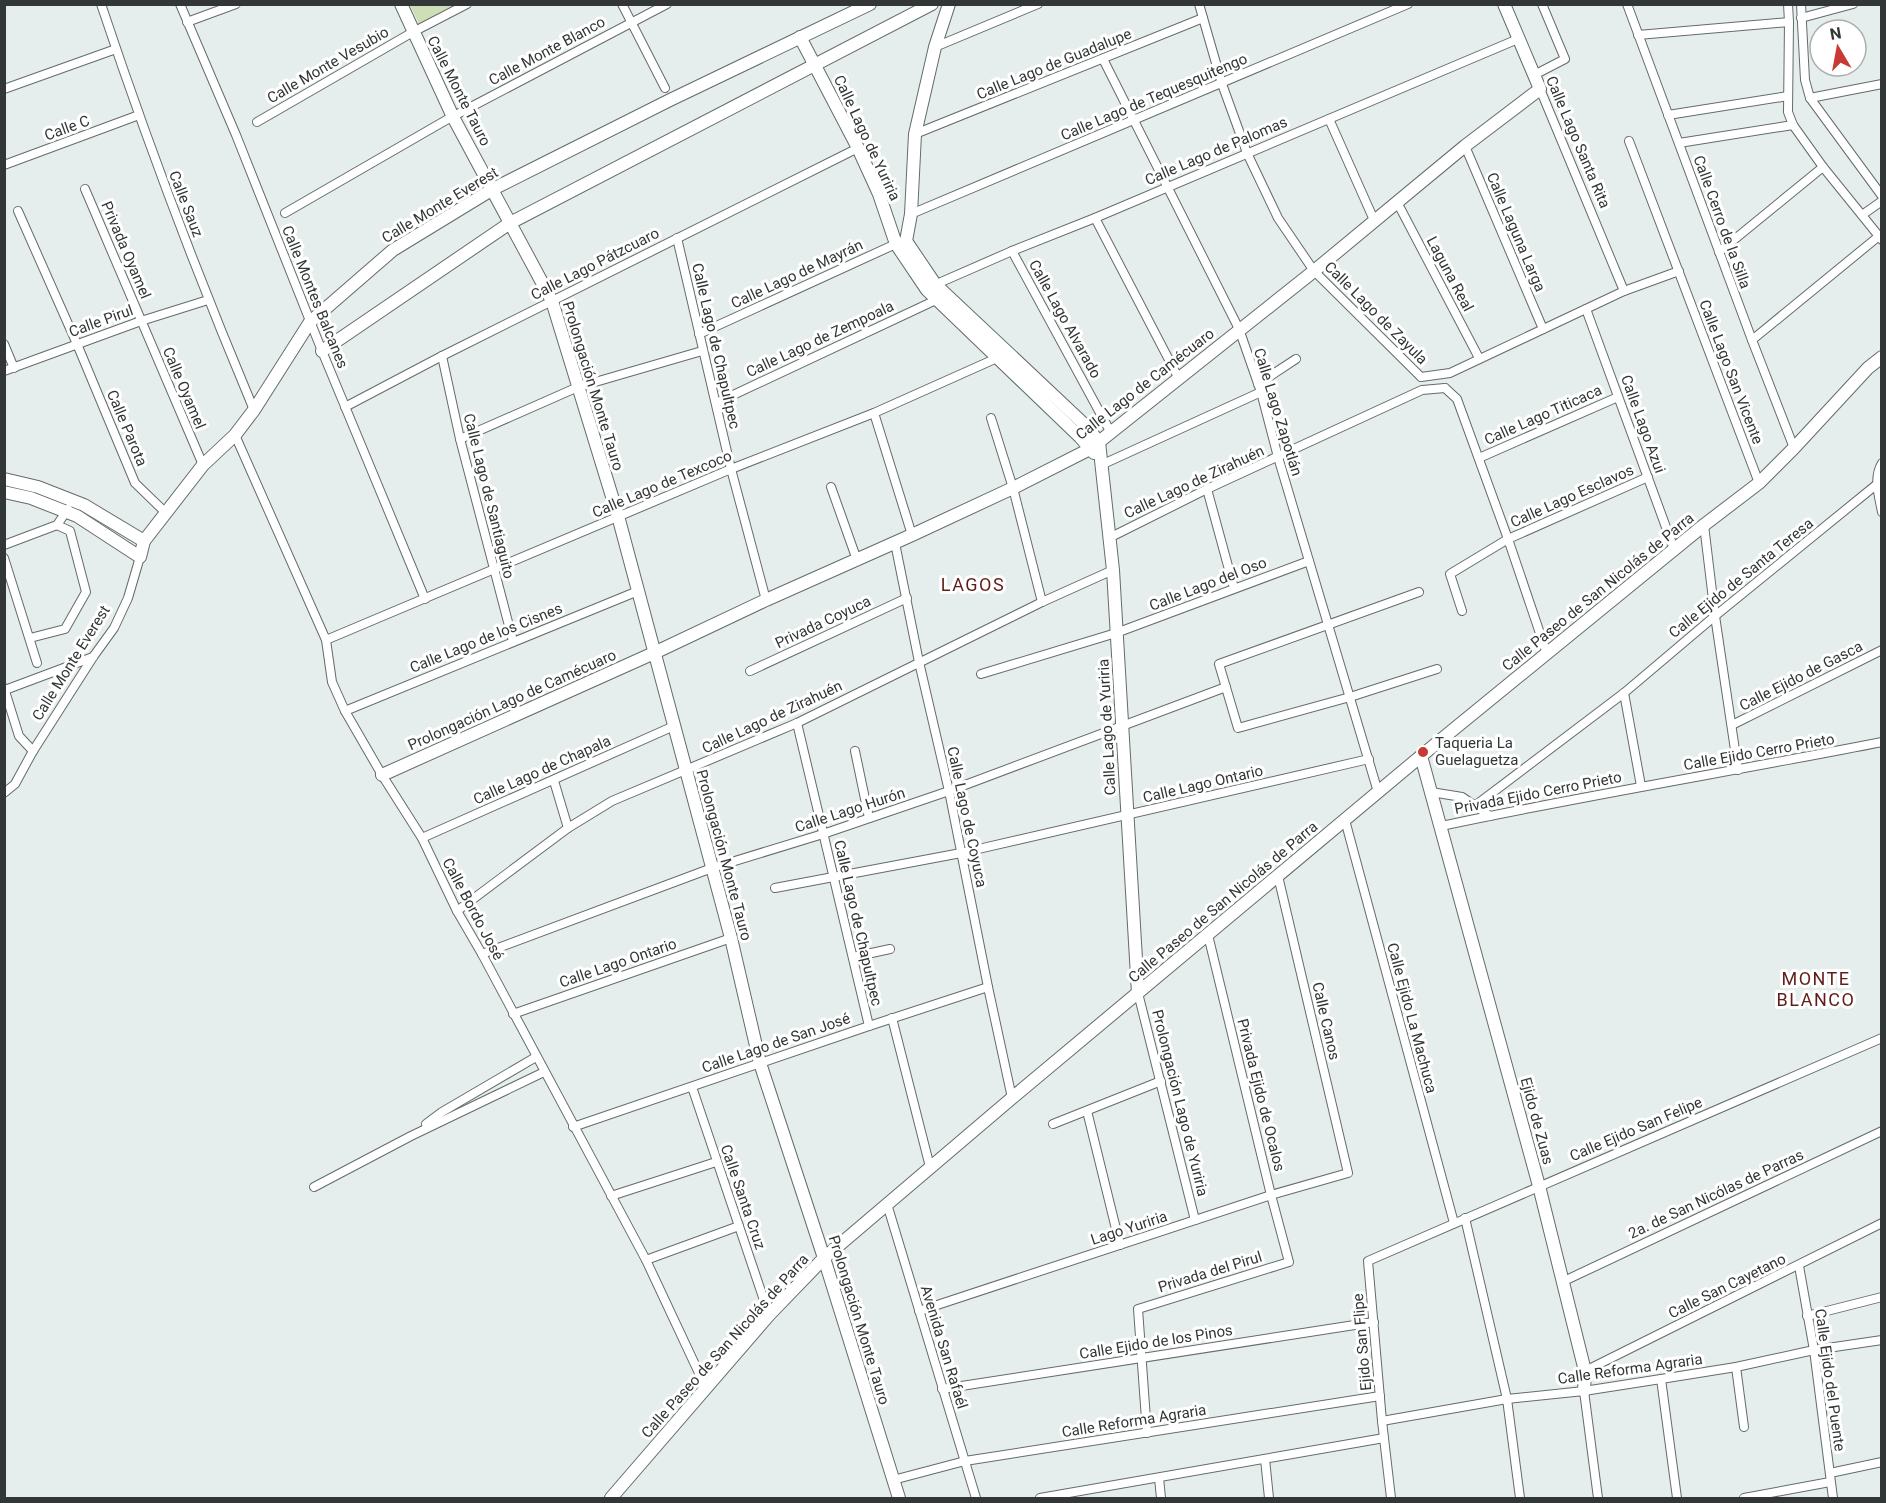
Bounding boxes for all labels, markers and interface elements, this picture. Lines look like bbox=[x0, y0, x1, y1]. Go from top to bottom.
street label: Calle Monte Blanco bbox=[486, 13, 608, 89]
north arrow bbox=[1808, 18, 1868, 78]
street label: Calle Monte Vesubio bbox=[264, 23, 392, 107]
text: N bbox=[1828, 23, 1843, 44]
street label: Calle Lago de Guadalupe bbox=[974, 25, 1134, 103]
street label: Calle Monte Tauro bbox=[423, 33, 495, 149]
street label: Calle Lago de Tequesquitengo bbox=[1058, 49, 1250, 145]
street label: Calle Lago de Yuriria bbox=[830, 72, 904, 204]
street label: Calle Lago Santa Rita bbox=[1542, 73, 1614, 211]
street label: Calle C bbox=[42, 111, 92, 144]
street label: Calle Lago de Palomas bbox=[1142, 113, 1290, 189]
street label: Calle Cerro de la Silla bbox=[1690, 153, 1754, 291]
street label: Calle Monte Everest bbox=[379, 163, 501, 247]
street label: Calle Sauz bbox=[165, 168, 207, 240]
street label: Calle Laguna Larga bbox=[1483, 170, 1549, 294]
street label: Privada Oyamel bbox=[97, 199, 155, 301]
street label: Calle Montes Balcanes bbox=[278, 223, 352, 371]
street label: Calle Lago Pátzcuaro bbox=[528, 224, 662, 304]
street label: Laguna Real bbox=[1423, 234, 1477, 314]
street label: Calle Lago de Mayrán bbox=[728, 236, 866, 312]
street label: Calle Lago Alvarado bbox=[1025, 257, 1105, 381]
street label: Calle Lago de Zayula bbox=[1321, 258, 1431, 368]
street label: Calle Lago de Chapultpec bbox=[688, 261, 744, 431]
street label: Calle Lago de Zempoala bbox=[743, 297, 897, 381]
street label: Calle Lago San Vicente bbox=[1695, 297, 1767, 447]
street label: Prolongación Monte Tauro bbox=[559, 299, 627, 473]
street label: Calle Pirul bbox=[66, 301, 136, 341]
street label: Calle Lago de Camécuaro bbox=[1072, 324, 1218, 444]
street label: Calle Oyamel bbox=[159, 344, 209, 432]
street label: Calle Lago Zapotlán bbox=[1250, 346, 1306, 478]
street label: Calle Lago Azui bbox=[1617, 372, 1669, 476]
street label: Calle Lago Titicaca bbox=[1481, 381, 1605, 449]
street label: Calle Parota bbox=[103, 387, 151, 469]
street label: Calle Lago de Santiaguito bbox=[460, 411, 518, 581]
street label: Calle Lago de Zirahuén bbox=[1121, 442, 1267, 522]
street label: Calle Lago de Texcoco bbox=[589, 446, 735, 522]
street label: Calle Lago Esclavos bbox=[1508, 461, 1636, 531]
street label: Calle Paseo de San Nicolás de Parra bbox=[1499, 509, 1697, 675]
street label: Calle Ejido de Santa Teresa bbox=[1665, 514, 1817, 642]
street label: Calle Lago del Oso bbox=[1147, 553, 1269, 615]
district label: LAGOS bbox=[941, 574, 1005, 595]
street label: Privada Coyuca bbox=[772, 592, 874, 652]
street label: Calle Lago de los Cisnes bbox=[407, 599, 565, 677]
street label: Calle Monte Everest bbox=[28, 602, 114, 724]
street label: Calle Ejido de Gasca bbox=[1736, 637, 1866, 715]
street label: Prolongación Lago de Camécuaro bbox=[405, 646, 619, 754]
street label: Calle Lago de Yuriria bbox=[1094, 658, 1120, 796]
street label: Calle Lago de Zirahuén bbox=[699, 677, 845, 757]
street label: Calle Ejido Cerro Prieto bbox=[1682, 730, 1836, 774]
street label: Calle Lago de Chapala bbox=[470, 732, 614, 808]
place label: Taqueria La Guelaguetza bbox=[1435, 734, 1518, 769]
street label: Calle Lago de Coyuca bbox=[943, 745, 991, 889]
marker: Taqueria La Guelaguetza bbox=[1416, 745, 1430, 759]
street label: Calle Lago Ontario bbox=[1141, 761, 1265, 807]
street label: Prolongación Monte Tauro bbox=[692, 767, 756, 943]
street label: Privada Ejido Cerro Prieto bbox=[1453, 768, 1623, 818]
street label: Calle Lago Hurón bbox=[793, 784, 907, 836]
street label: Calle Paseo de San Nicolás de Parra bbox=[1125, 818, 1321, 986]
street label: Calle Lago de Chapultpec bbox=[830, 838, 886, 1008]
street label: Calle Bordo José bbox=[439, 855, 507, 963]
street label: Calle Lago Ontario bbox=[557, 935, 679, 991]
street label: Calle Ejido La Machuca bbox=[1383, 941, 1441, 1095]
district label: MONTE BLANCO bbox=[1777, 968, 1855, 1010]
street label: Calle Canos bbox=[1308, 980, 1344, 1062]
street label: Prolongación Lago de Yuriria bbox=[1148, 1008, 1212, 1198]
street label: Calle Lago de San José bbox=[700, 1009, 853, 1077]
street label: Privada Ejido de Ocalos bbox=[1233, 1017, 1289, 1173]
street label: Ejido de Zuas bbox=[1517, 1075, 1557, 1167]
street label: Calle Ejido San Felipe bbox=[1567, 1093, 1705, 1165]
street label: Calle Santa Cruz bbox=[717, 1142, 769, 1252]
street label: 2a. de San Nicólas de Parras bbox=[1626, 1145, 1806, 1243]
street label: Lago Yuriria bbox=[1088, 1207, 1170, 1249]
street label: Prolongación Monte Tauro bbox=[825, 1233, 893, 1407]
street label: Privada del Pirul bbox=[1156, 1248, 1264, 1296]
street label: Calle Paseo de San Nicolás de Parra bbox=[638, 1250, 812, 1442]
street label: Calle San Cayetano bbox=[1665, 1250, 1789, 1322]
street label: Avenida San Rafaél bbox=[917, 1283, 971, 1411]
street label: Ejido San Flipe bbox=[1349, 1293, 1375, 1391]
street label: Calle Ejido del Puente bbox=[1811, 1307, 1849, 1453]
street label: Calle Ejido de los Pinos bbox=[1078, 1321, 1234, 1363]
street label: Calle Reforma Agraria bbox=[1556, 1350, 1704, 1388]
street label: Calle Reforma Agraria bbox=[1060, 1401, 1208, 1441]

